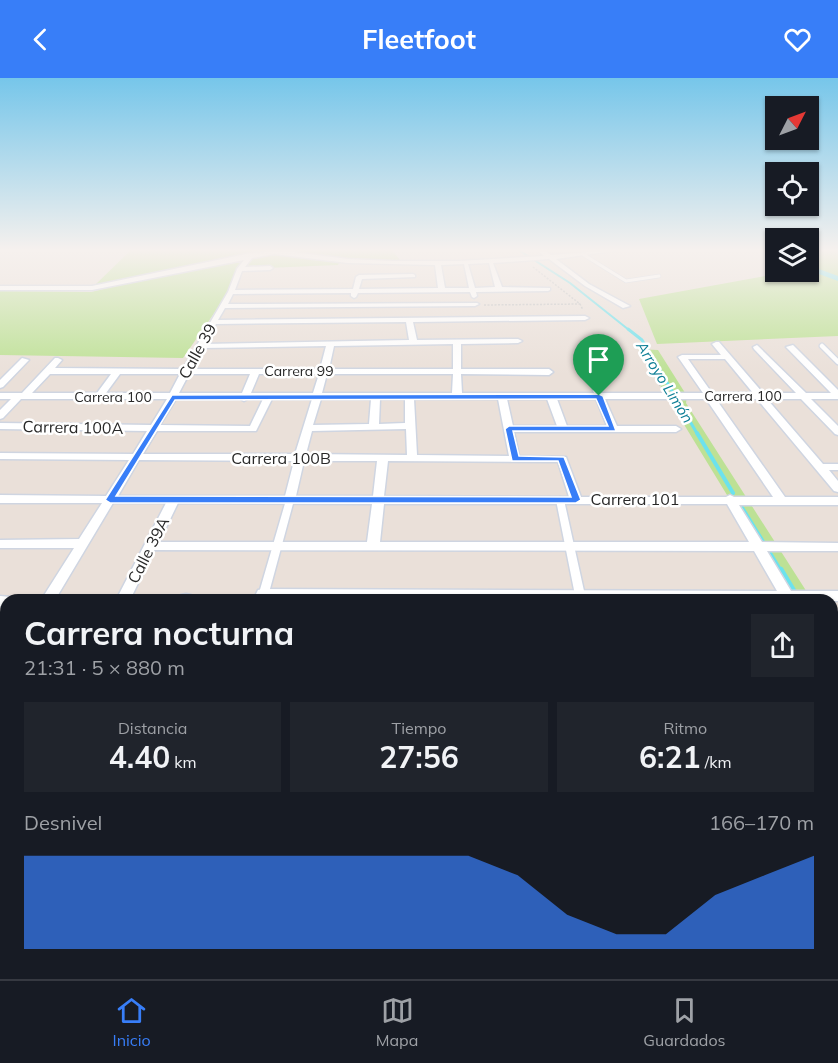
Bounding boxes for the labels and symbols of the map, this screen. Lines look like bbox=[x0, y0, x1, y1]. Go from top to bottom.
north arrow bbox=[765, 96, 819, 150]
street label: Calle 39 bbox=[174, 320, 220, 382]
pin bbox=[573, 334, 624, 396]
water label: Arroyo Limón bbox=[632, 337, 698, 427]
street label: Carrera 99 bbox=[264, 362, 334, 380]
street label: Carrera 100 bbox=[704, 387, 782, 405]
street label: Carrera 100 bbox=[74, 388, 152, 406]
street label: Carrera 100A bbox=[23, 416, 124, 438]
street label: Carrera 100B bbox=[231, 448, 331, 468]
street label: Carrera 101 bbox=[591, 489, 679, 509]
street label: Calle 39A bbox=[123, 513, 173, 587]

